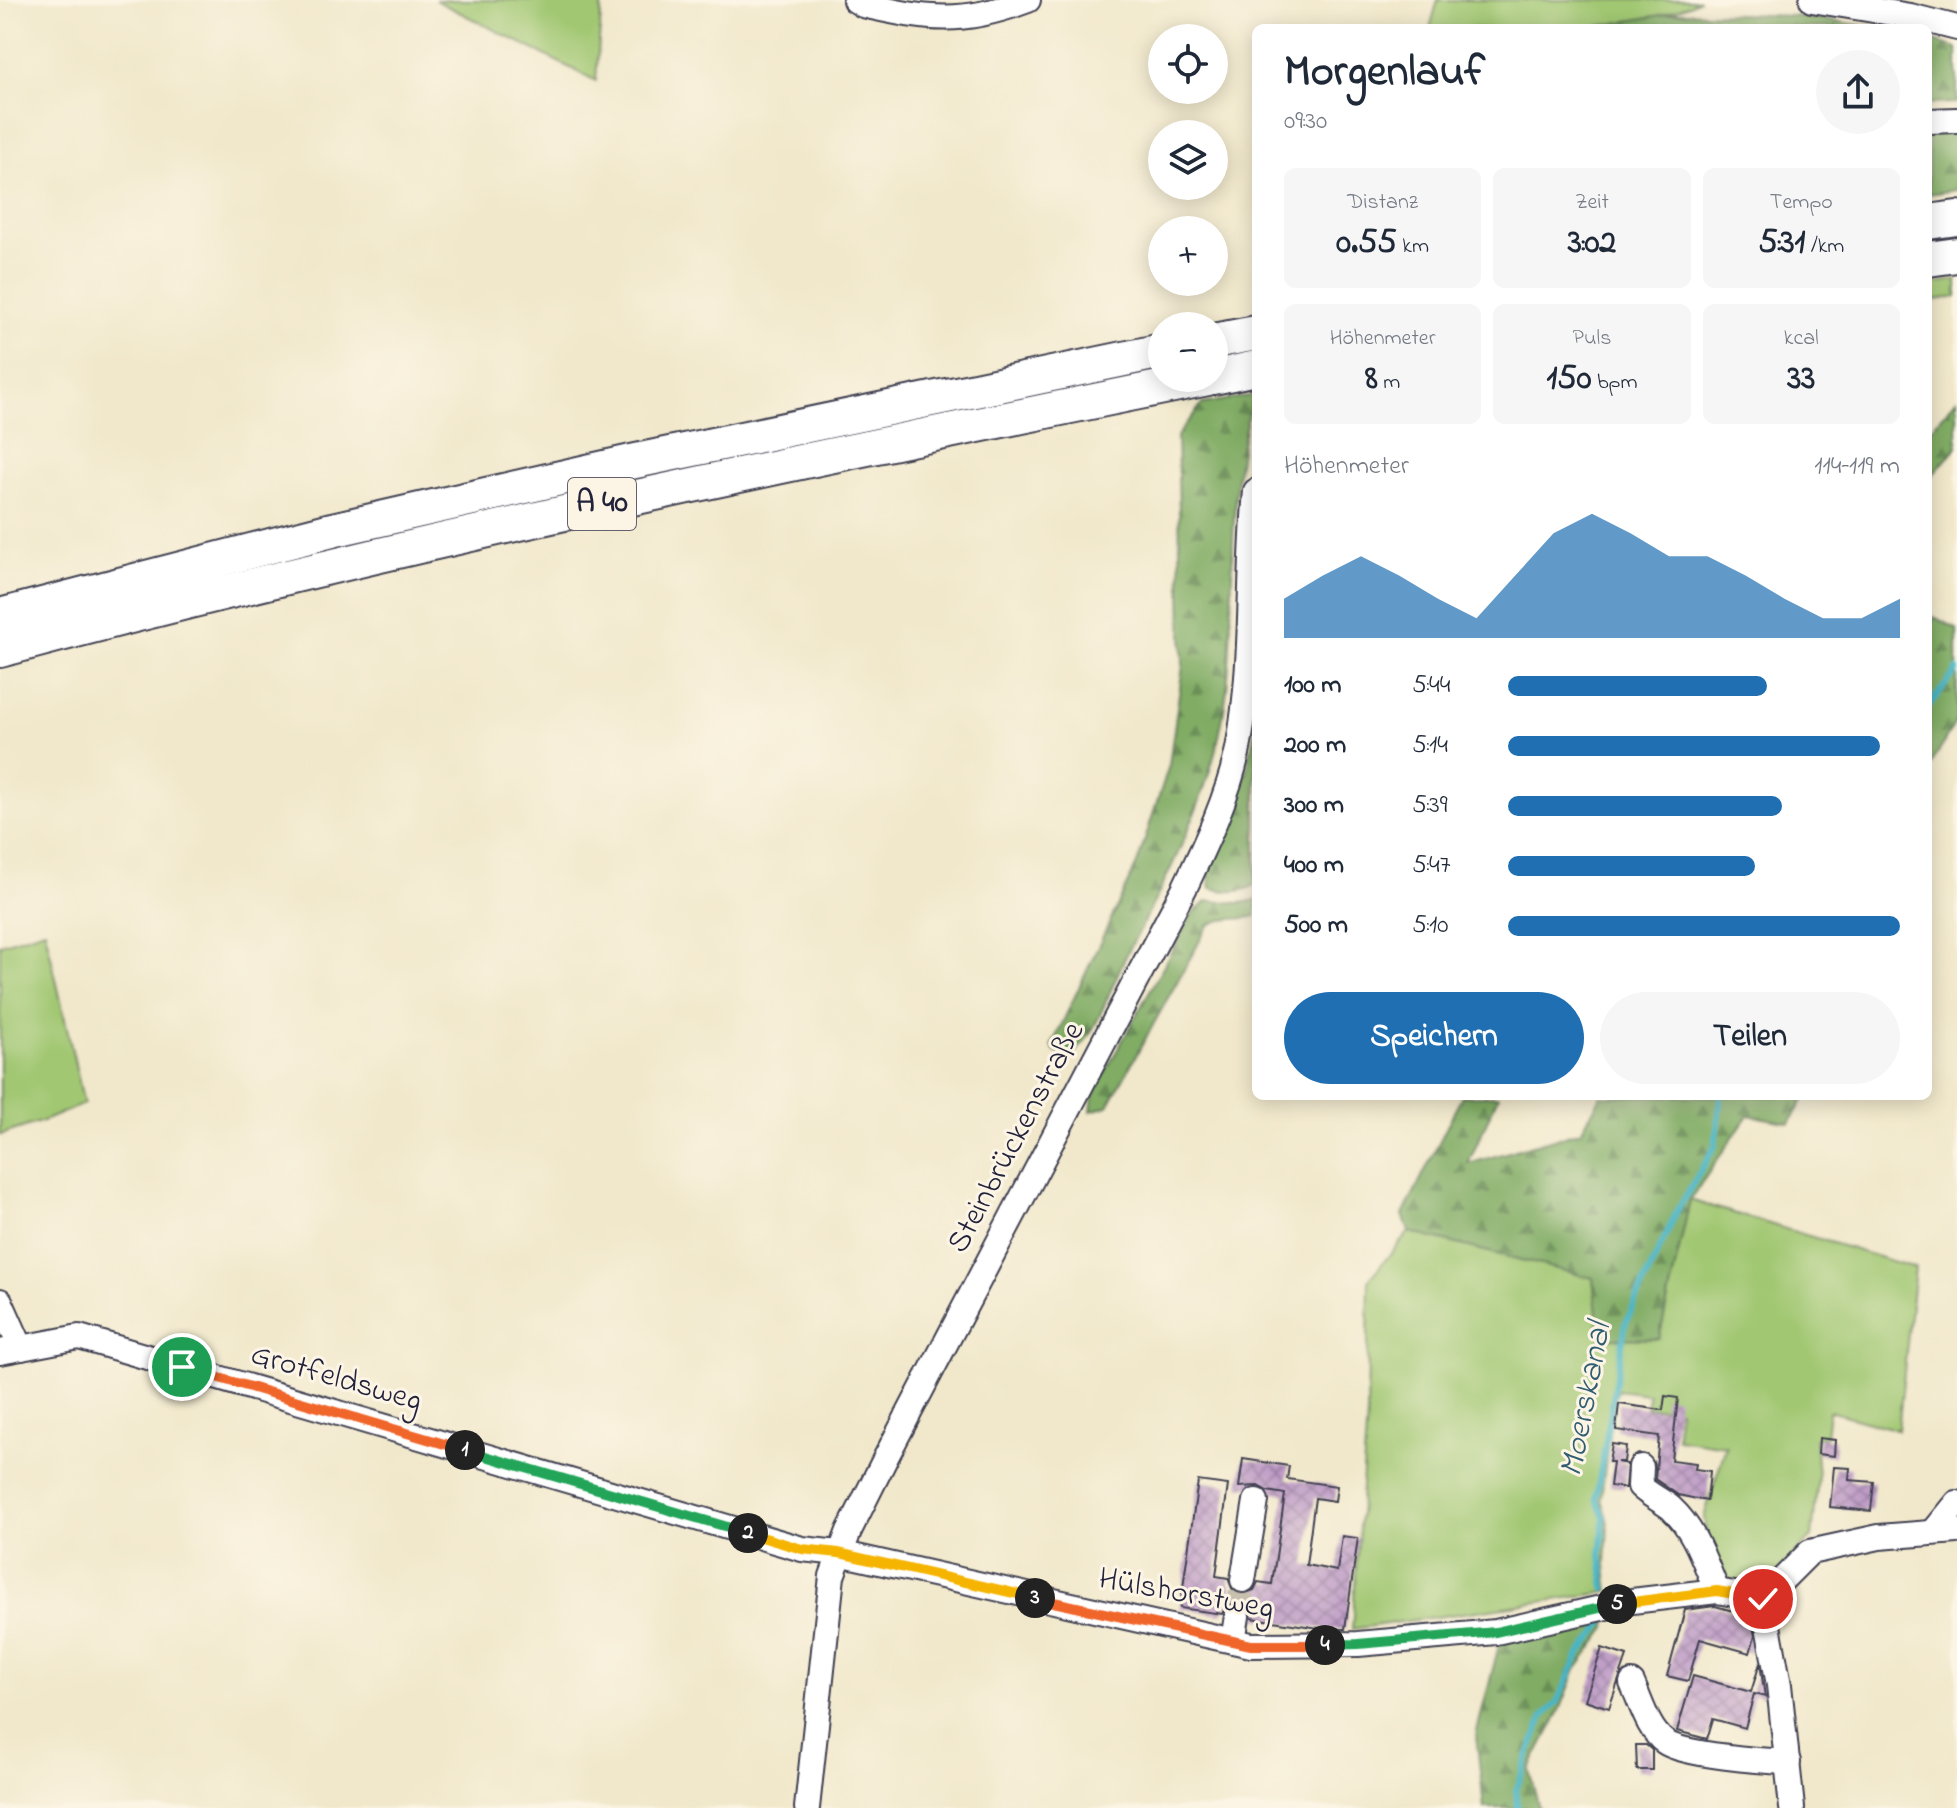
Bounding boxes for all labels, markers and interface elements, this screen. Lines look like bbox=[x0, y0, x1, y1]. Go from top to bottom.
map controls bbox=[1148, 24, 1228, 392]
button: locate bbox=[1148, 24, 1228, 104]
text: Morgenlauf bbox=[1284, 41, 1485, 105]
button: share bbox=[1816, 50, 1900, 134]
text: 09:30 bbox=[1284, 103, 1327, 141]
button: layers bbox=[1148, 120, 1228, 200]
text: Distanz bbox=[1347, 187, 1418, 219]
text: Zeit bbox=[1575, 187, 1609, 219]
text: Tempo bbox=[1770, 187, 1833, 219]
button: + bbox=[1148, 216, 1228, 296]
text: 0.55 bbox=[1336, 219, 1397, 269]
text: 3:02 bbox=[1568, 219, 1616, 269]
text: 5:31 bbox=[1758, 219, 1805, 269]
text: km bbox=[1397, 231, 1429, 263]
text: /km bbox=[1805, 231, 1844, 263]
button: − bbox=[1148, 312, 1228, 392]
text: Höhenmeter bbox=[1330, 323, 1436, 355]
text: Puls bbox=[1573, 323, 1611, 355]
text: kcal bbox=[1784, 323, 1819, 355]
text: 8 bbox=[1365, 355, 1378, 405]
text: 150 bbox=[1546, 355, 1591, 405]
text: 33 bbox=[1787, 355, 1815, 405]
text: m bbox=[1378, 367, 1400, 399]
text: bpm bbox=[1591, 367, 1638, 399]
text: Höhenmeter bbox=[1284, 448, 1409, 486]
text: 114–119 m bbox=[1814, 448, 1900, 486]
road number: A 40 bbox=[568, 478, 636, 530]
text: 100 m bbox=[1284, 667, 1341, 705]
text: 5:44 bbox=[1412, 667, 1451, 705]
text: 200 m bbox=[1284, 727, 1346, 765]
text: 5:14 bbox=[1412, 727, 1448, 765]
text: 300 m bbox=[1284, 787, 1344, 825]
text: 5:39 bbox=[1412, 787, 1448, 825]
text: 400 m bbox=[1284, 847, 1344, 885]
text: 5:47 bbox=[1412, 847, 1451, 885]
text: 500 m bbox=[1284, 907, 1348, 945]
text: 5:10 bbox=[1412, 907, 1449, 945]
button: Speichern bbox=[1284, 992, 1584, 1084]
button: Teilen bbox=[1600, 992, 1900, 1084]
street label: Steinbrückenstraße bbox=[936, 1013, 1098, 1262]
water label: Moerskanal bbox=[1548, 1315, 1627, 1481]
street label: Grotfeldsweg bbox=[245, 1332, 427, 1426]
pin bbox=[148, 1333, 216, 1401]
icon: arrive bbox=[160, 1345, 204, 1389]
pin: 1 bbox=[445, 1430, 485, 1470]
text: 1 bbox=[462, 1434, 469, 1466]
pin: 2 bbox=[728, 1513, 768, 1553]
text: 2 bbox=[743, 1517, 753, 1549]
street label: Hülshorstweg bbox=[1095, 1556, 1277, 1634]
pin bbox=[1729, 1565, 1797, 1633]
icon: check bbox=[1741, 1577, 1785, 1621]
pin: 3 bbox=[1015, 1578, 1055, 1618]
text: 3 bbox=[1030, 1582, 1040, 1614]
pin: 5 bbox=[1597, 1584, 1637, 1624]
text: 5 bbox=[1611, 1588, 1623, 1620]
pin: 4 bbox=[1305, 1625, 1345, 1665]
text: 4 bbox=[1320, 1629, 1330, 1661]

